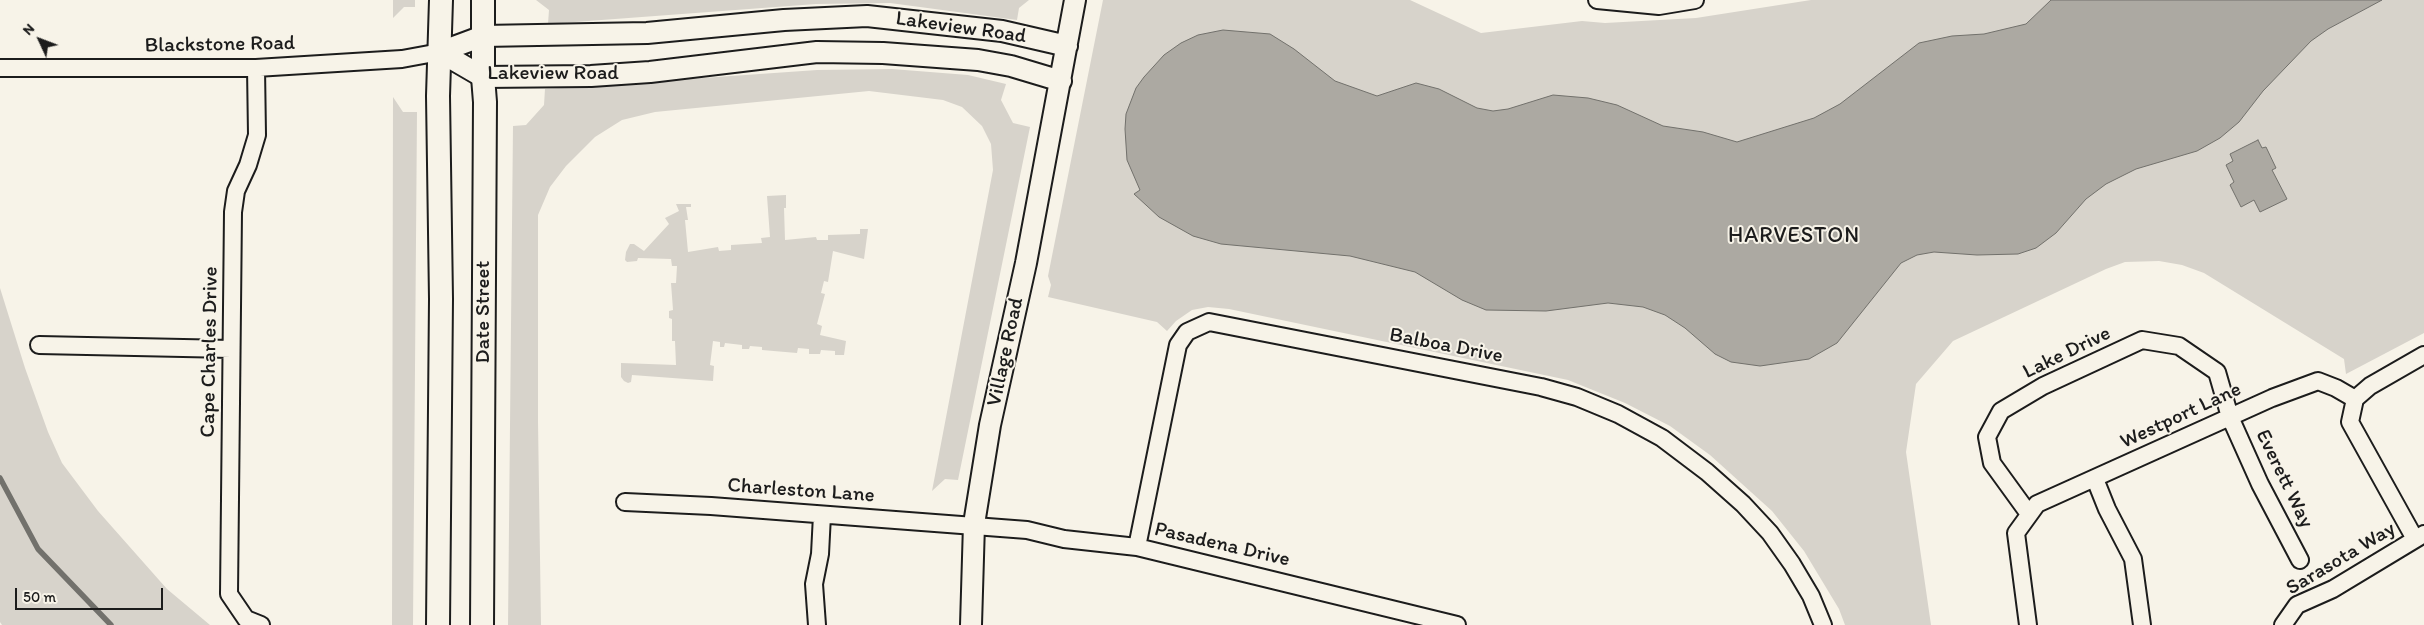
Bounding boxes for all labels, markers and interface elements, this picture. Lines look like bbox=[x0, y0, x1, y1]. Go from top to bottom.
street label: Lakeview Road bbox=[894, 6, 1028, 50]
north arrow bbox=[15, 15, 65, 65]
text: N bbox=[19, 20, 38, 39]
street label: Blackstone Road bbox=[144, 31, 296, 59]
street label: Lakeview Road bbox=[487, 61, 619, 87]
district label: HARVESTON bbox=[1727, 223, 1861, 249]
street label: Date Street bbox=[471, 261, 497, 363]
street label: Cape Charles Drive bbox=[196, 266, 224, 438]
street label: Village Road bbox=[982, 295, 1030, 409]
street label: Lake Drive bbox=[2019, 321, 2115, 385]
street label: Balboa Drive bbox=[1387, 323, 1505, 369]
street label: Westport Lane bbox=[2117, 377, 2245, 455]
street label: Everett Way bbox=[2249, 426, 2319, 532]
street label: Charleston Lane bbox=[727, 473, 875, 509]
street label: Pasadena Drive bbox=[1152, 517, 1292, 573]
street label: Sarasota Way bbox=[2282, 517, 2400, 601]
scale bar bbox=[18, 578, 165, 610]
text: 50 m bbox=[23, 588, 56, 606]

